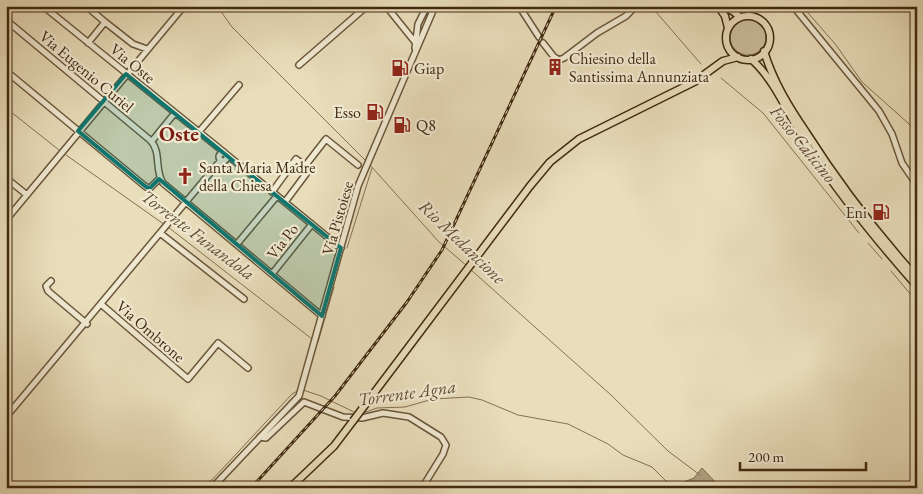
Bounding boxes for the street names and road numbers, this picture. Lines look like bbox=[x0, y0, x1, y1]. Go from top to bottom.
street label: Via Eugenio Curiel bbox=[35, 26, 138, 117]
street label: Via Oste bbox=[106, 39, 160, 88]
street label: Via Pistoiese bbox=[317, 179, 358, 258]
street label: Via Po bbox=[262, 219, 303, 263]
street label: Via Ombrone bbox=[112, 296, 190, 367]

